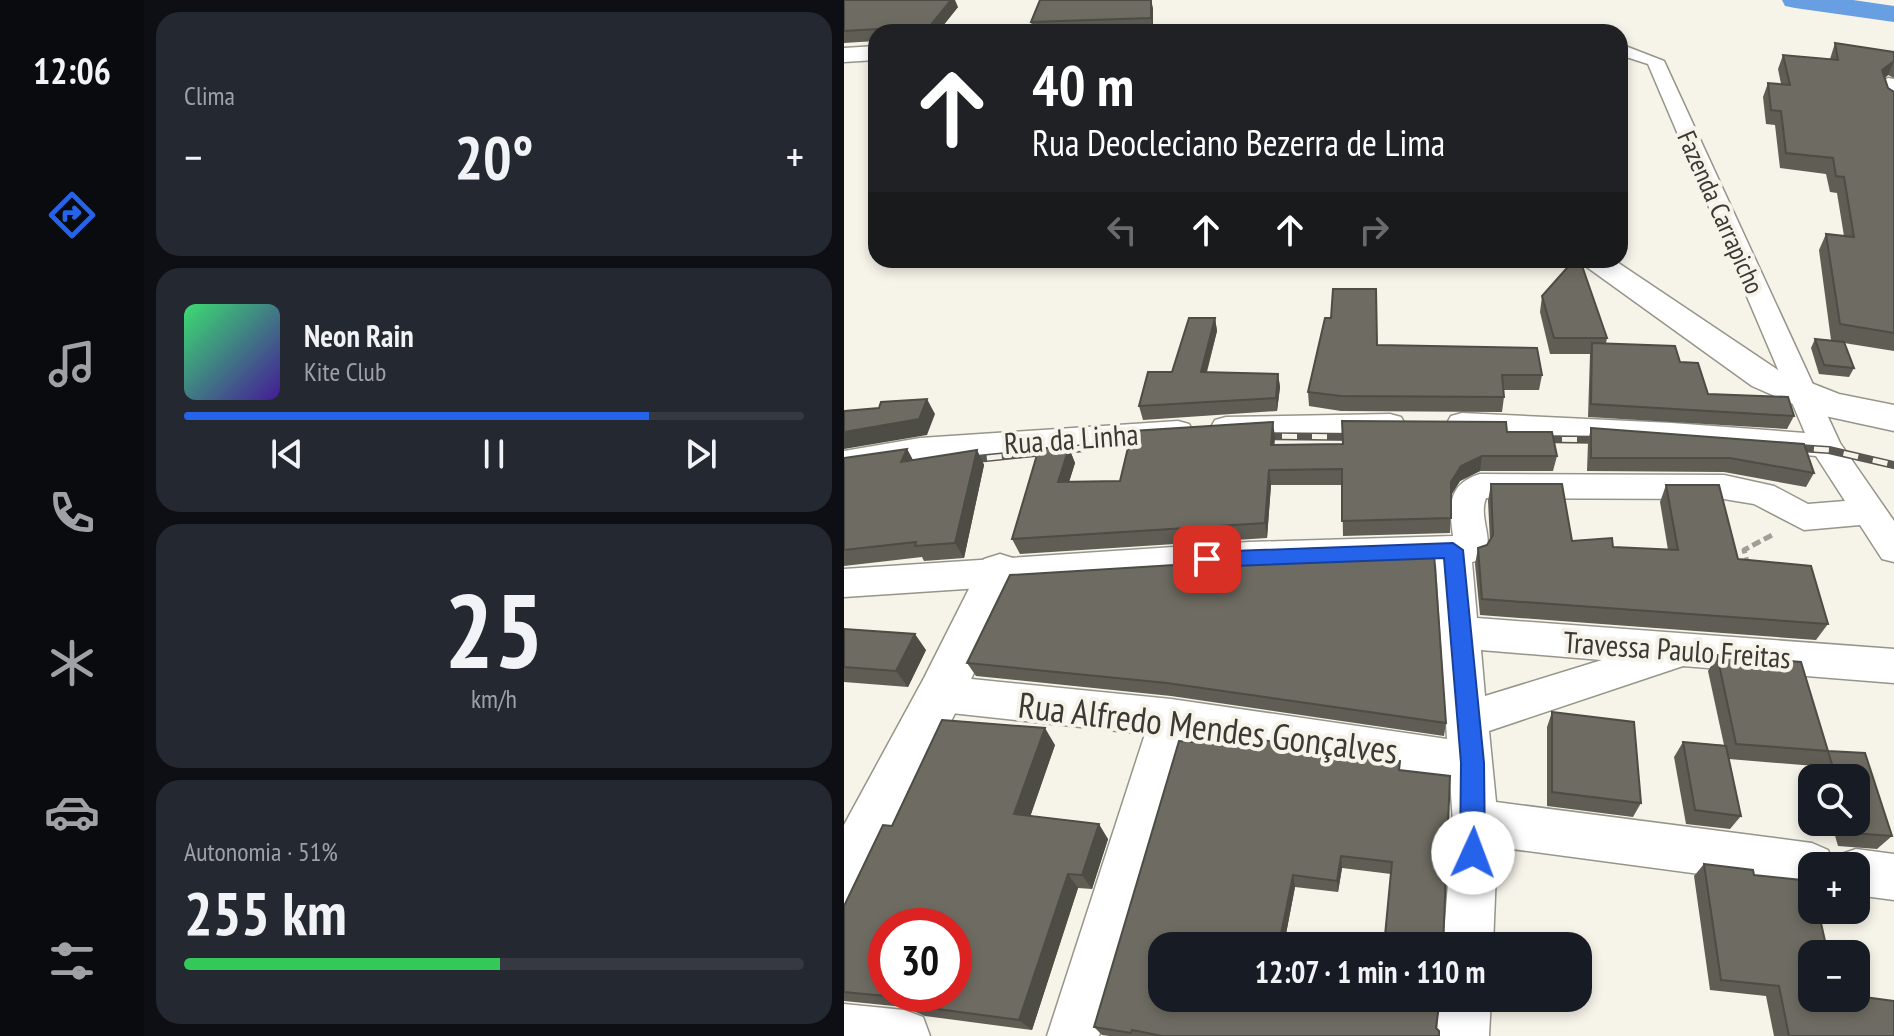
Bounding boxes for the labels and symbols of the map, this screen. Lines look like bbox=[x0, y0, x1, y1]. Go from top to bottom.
street label: Fazenda Carrapicho bbox=[1670, 125, 1772, 299]
street label: Rua da Linha bbox=[1003, 414, 1139, 462]
pin bbox=[1173, 525, 1241, 593]
street label: Travessa Paulo Freitas bbox=[1562, 622, 1792, 676]
street label: Rua Alfredo Mendes Gonçalves bbox=[1016, 680, 1400, 774]
position arrow bbox=[1431, 811, 1515, 895]
speed limit sign: 30 bbox=[868, 908, 972, 1012]

